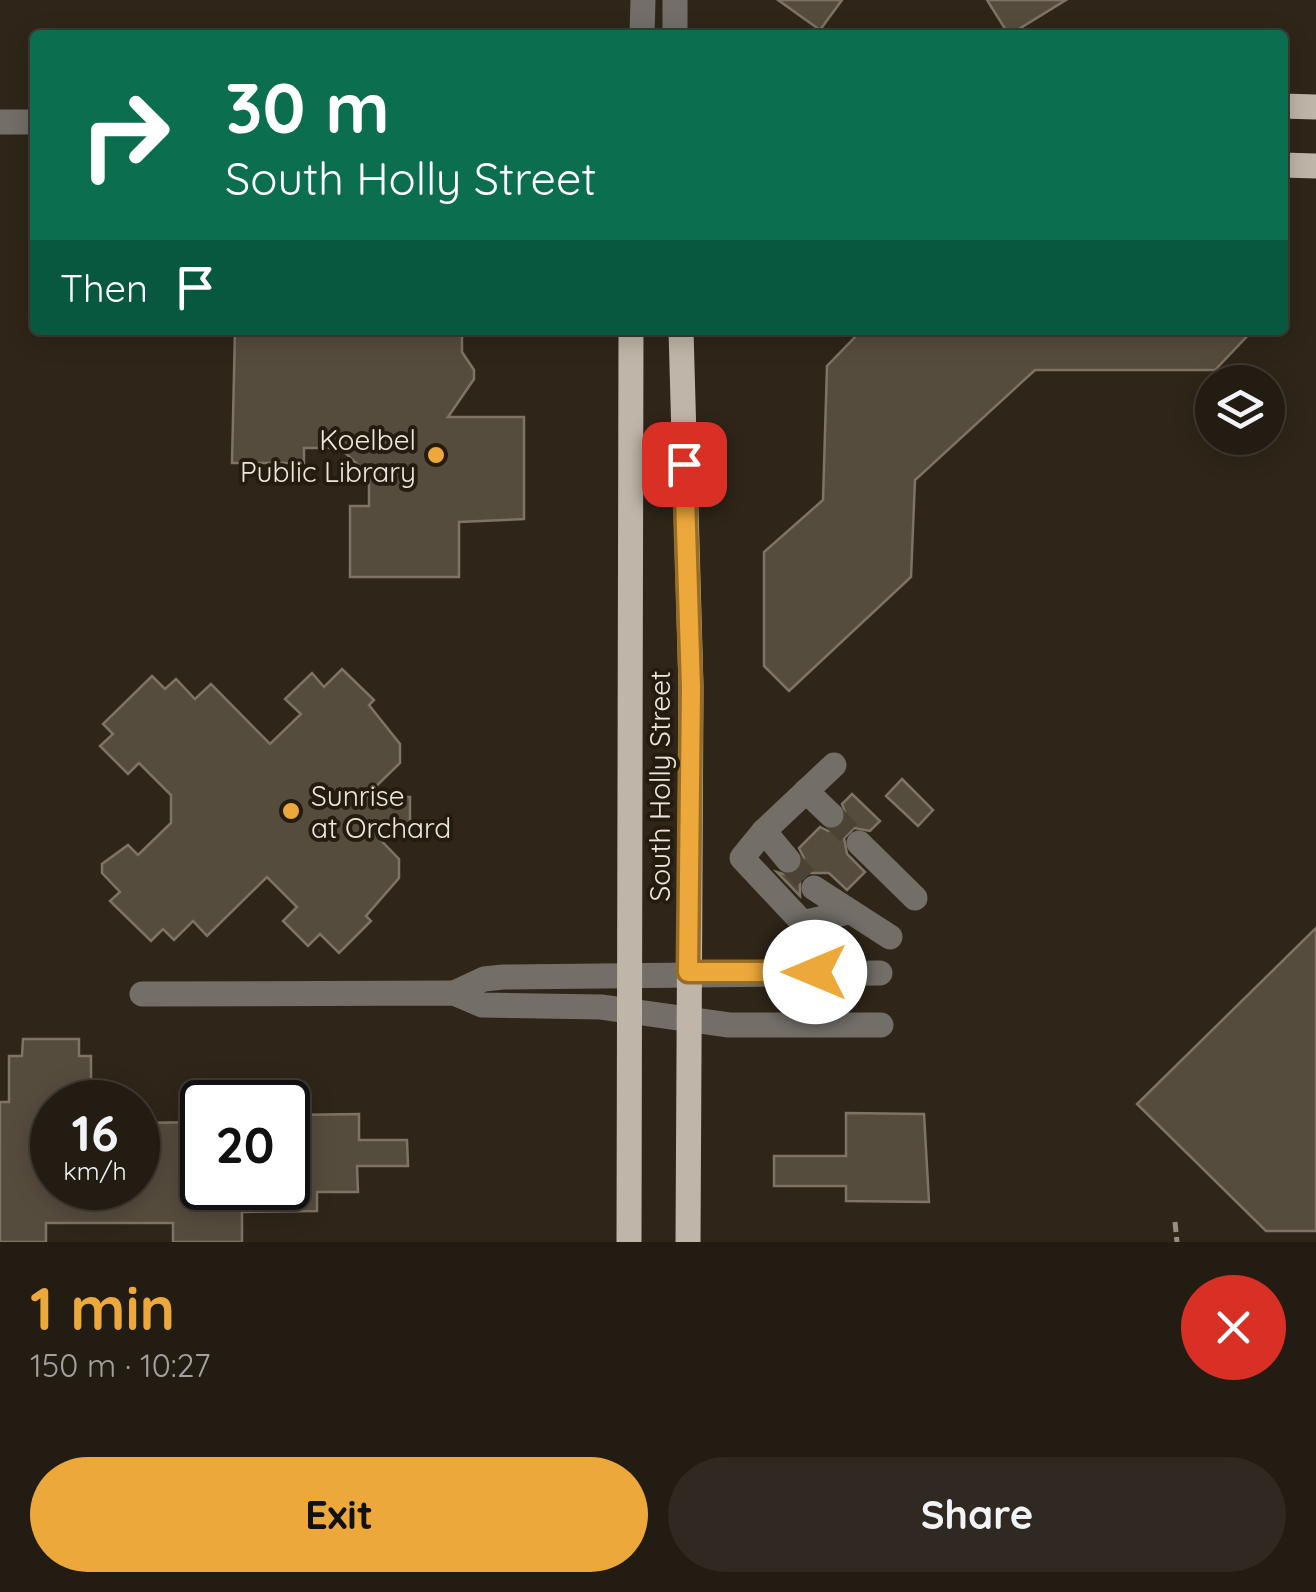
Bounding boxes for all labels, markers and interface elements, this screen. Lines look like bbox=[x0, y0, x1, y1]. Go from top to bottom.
text: 30 m bbox=[225, 63, 390, 151]
icon: right bbox=[60, 70, 190, 200]
text: South Holly Street bbox=[225, 150, 597, 206]
icon: arrive bbox=[168, 260, 223, 315]
text: Then bbox=[60, 264, 148, 312]
map controls bbox=[1195, 365, 1285, 455]
button: layers bbox=[1195, 365, 1285, 455]
place label: Koelbel Public Library bbox=[240, 422, 416, 489]
pin bbox=[642, 422, 727, 507]
icon: arrive bbox=[657, 437, 712, 492]
marker: Koelbel Public Library bbox=[425, 444, 447, 466]
street label: South Holly Street bbox=[642, 670, 677, 902]
place label: Sunrise at Orchard bbox=[311, 778, 451, 845]
marker: Sunrise at Orchard bbox=[280, 800, 302, 822]
position arrow bbox=[763, 920, 867, 1024]
speed limit sign: 20 bbox=[180, 1080, 310, 1210]
text: 16 bbox=[71, 1101, 119, 1164]
text: km/h bbox=[63, 1155, 127, 1186]
text: 1 min bbox=[30, 1270, 175, 1345]
button: close bbox=[1181, 1275, 1286, 1380]
text: 150 m · 10:27 bbox=[30, 1345, 210, 1385]
button: Exit bbox=[30, 1457, 648, 1572]
button: Share bbox=[668, 1457, 1286, 1572]

